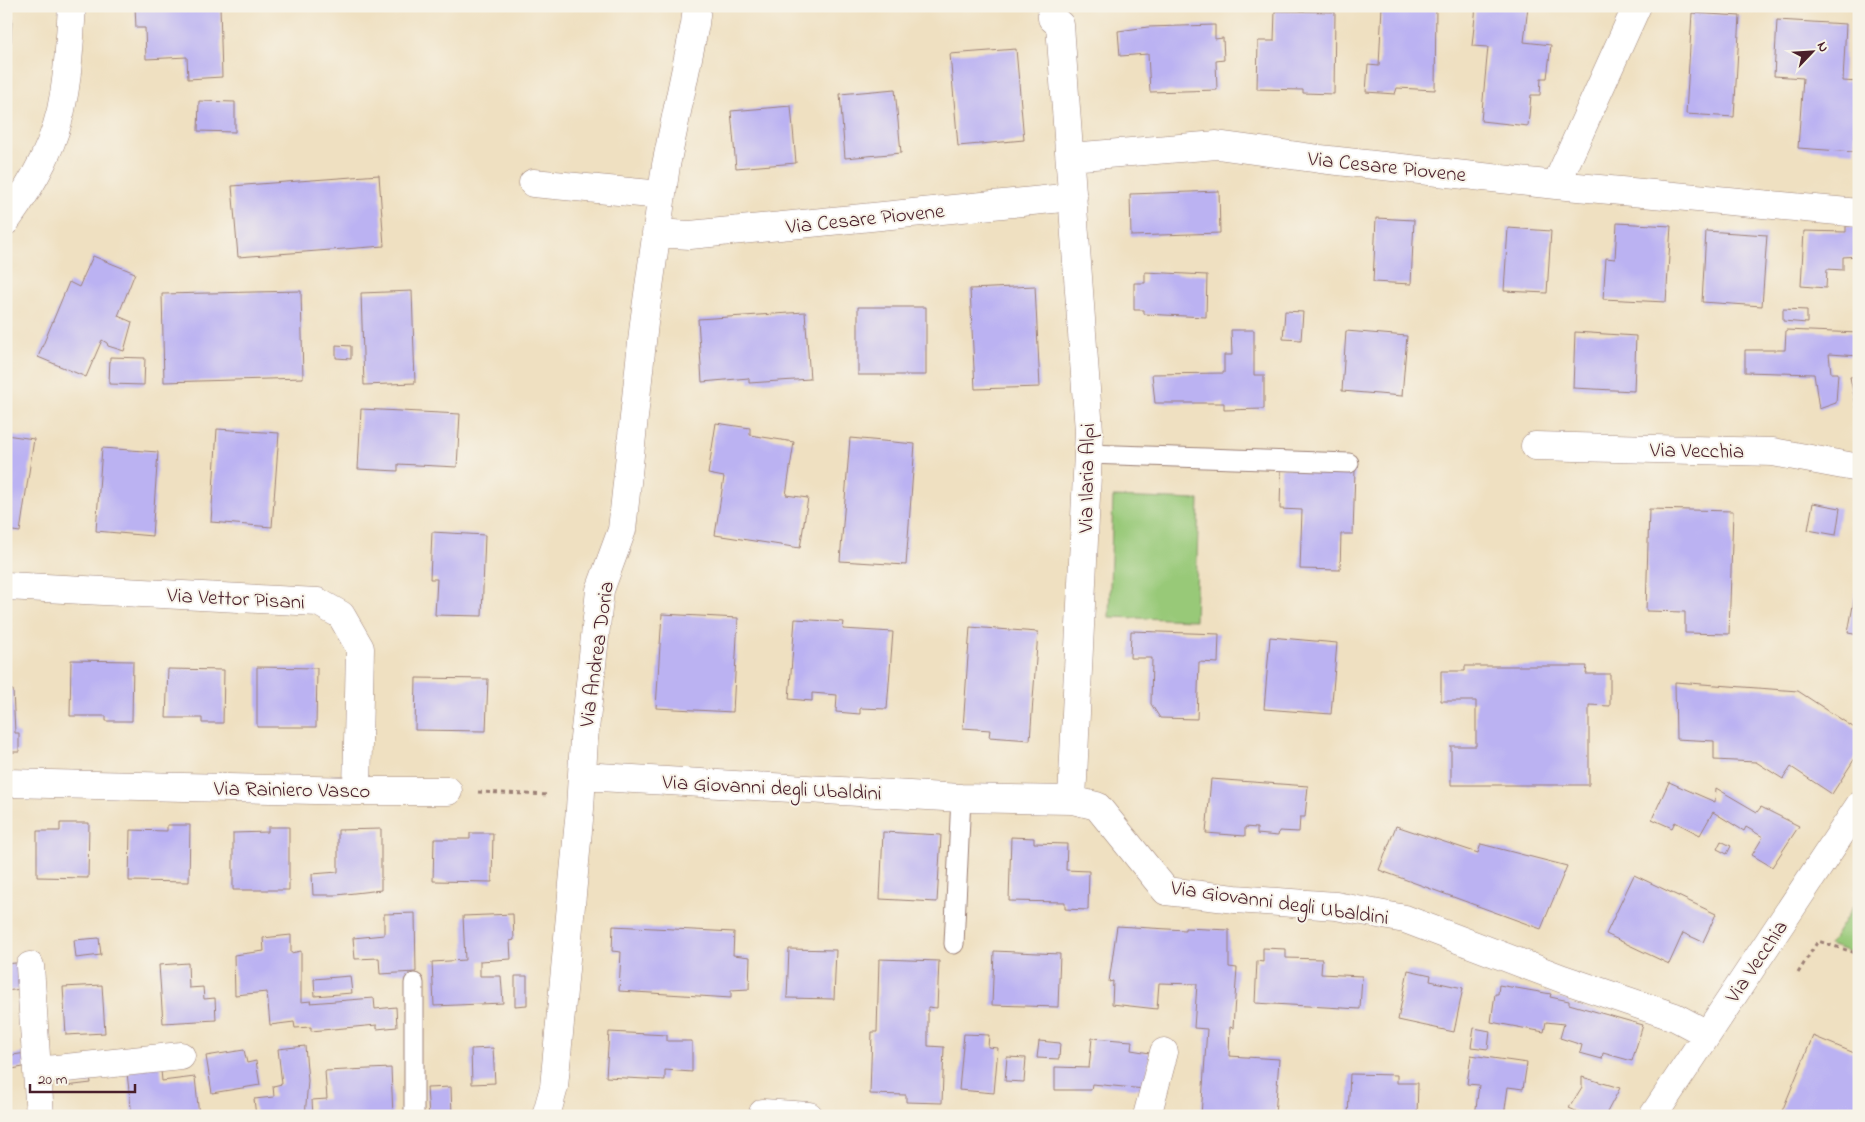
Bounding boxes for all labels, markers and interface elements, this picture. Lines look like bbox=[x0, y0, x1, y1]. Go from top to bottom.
north arrow bbox=[1788, 28, 1838, 78]
text: N bbox=[1811, 38, 1834, 56]
street label: Via Cesare Piovene bbox=[1305, 145, 1468, 191]
street label: Via Cesare Piovene bbox=[784, 197, 946, 243]
street label: Via Ilaria Alpi bbox=[1072, 423, 1104, 534]
street label: Via Vecchia bbox=[1649, 436, 1744, 468]
street label: Via Andrea Doria bbox=[573, 579, 623, 730]
street label: Via Vettor Pisani bbox=[165, 581, 306, 619]
street label: Via Giovanni degli Ubaldini bbox=[660, 768, 882, 812]
street label: Via Rainiero Vasco bbox=[213, 775, 370, 807]
street label: Via Giovanni degli Ubaldini bbox=[1168, 874, 1391, 936]
street label: Via Vecchia bbox=[1718, 915, 1796, 1010]
scale bar bbox=[30, 1062, 135, 1094]
text: 20 m bbox=[38, 1069, 68, 1091]

